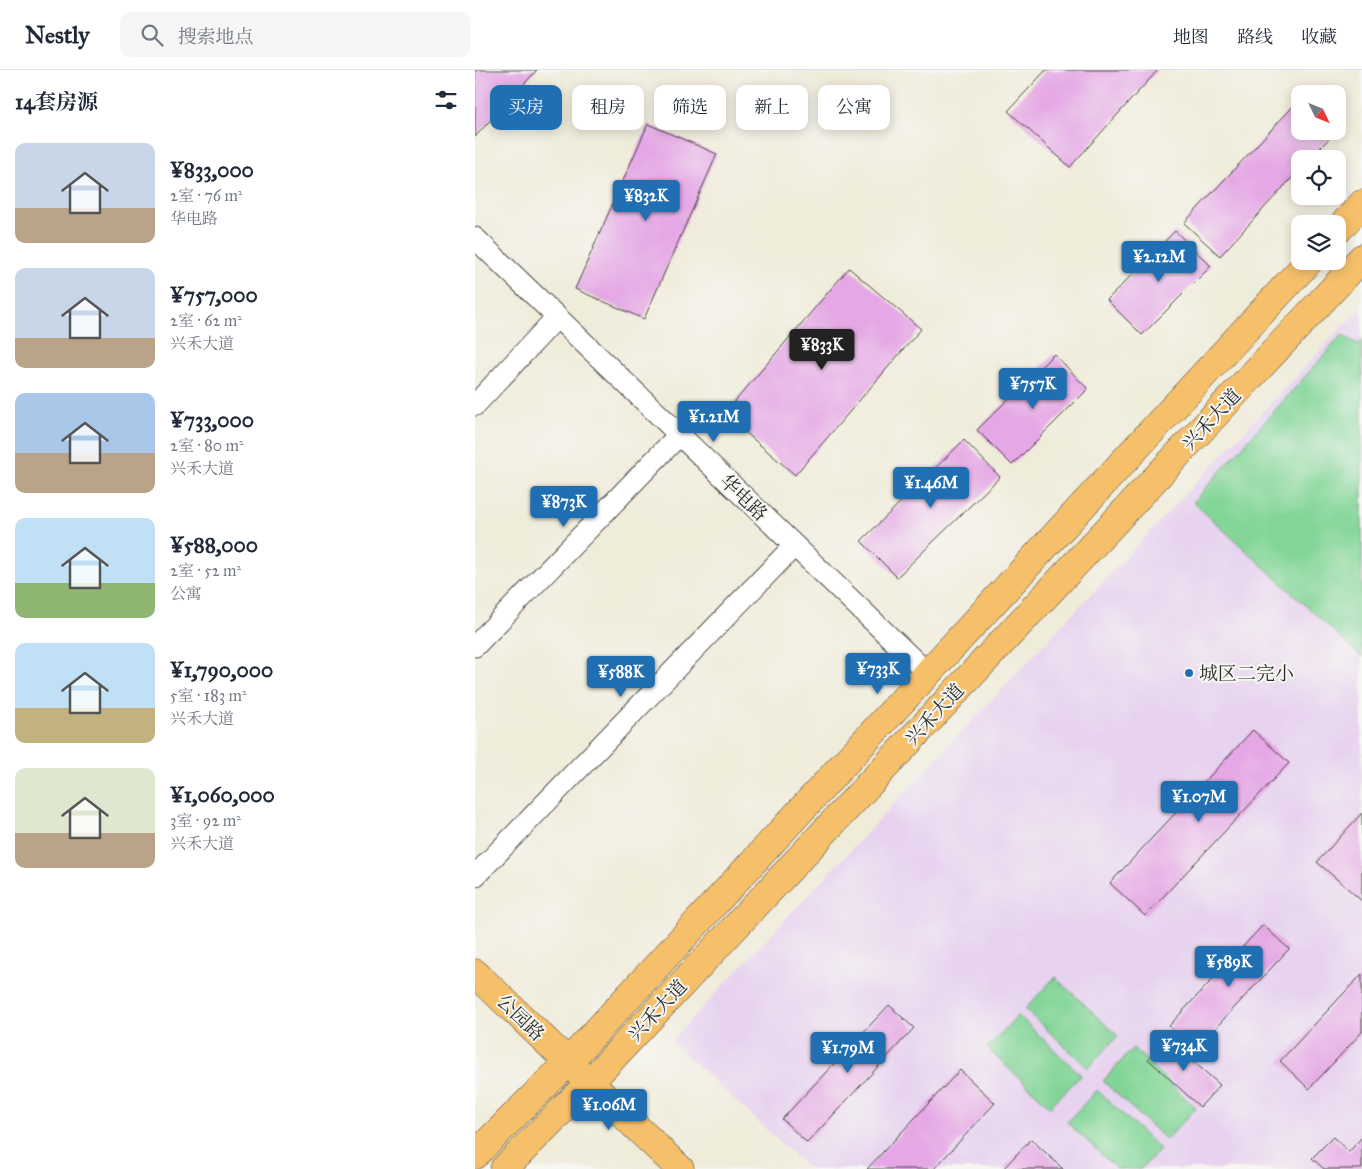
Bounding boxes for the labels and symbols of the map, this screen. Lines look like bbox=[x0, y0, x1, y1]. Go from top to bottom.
north arrow bbox=[1291, 85, 1346, 140]
pin: ¥832K bbox=[611, 180, 681, 222]
pin: ¥2.12M bbox=[1118, 240, 1200, 283]
pin: ¥833K bbox=[787, 328, 857, 371]
pin: ¥757K bbox=[998, 368, 1068, 410]
street label: 兴禾大道 bbox=[1177, 384, 1246, 455]
pin: ¥1.21M bbox=[673, 400, 755, 443]
pin: ¥1.46M bbox=[890, 466, 972, 509]
street label: 华电路 bbox=[715, 469, 772, 525]
pin: ¥873K bbox=[529, 486, 599, 528]
pin: ¥733K bbox=[843, 652, 913, 695]
pin: ¥588K bbox=[586, 656, 656, 698]
place label: 城区二完小 bbox=[1199, 662, 1294, 685]
marker: 城区二完小 bbox=[1183, 667, 1195, 679]
street label: 兴禾大道 bbox=[900, 679, 969, 750]
pin: ¥1.07M bbox=[1158, 780, 1240, 823]
pin: ¥589K bbox=[1194, 946, 1264, 988]
street label: 兴禾大道 bbox=[623, 975, 692, 1046]
street label: 公园路 bbox=[492, 989, 549, 1045]
pin: ¥734K bbox=[1149, 1030, 1219, 1072]
pin: ¥1.79M bbox=[807, 1032, 889, 1074]
pin: ¥1.06M bbox=[568, 1088, 650, 1131]

